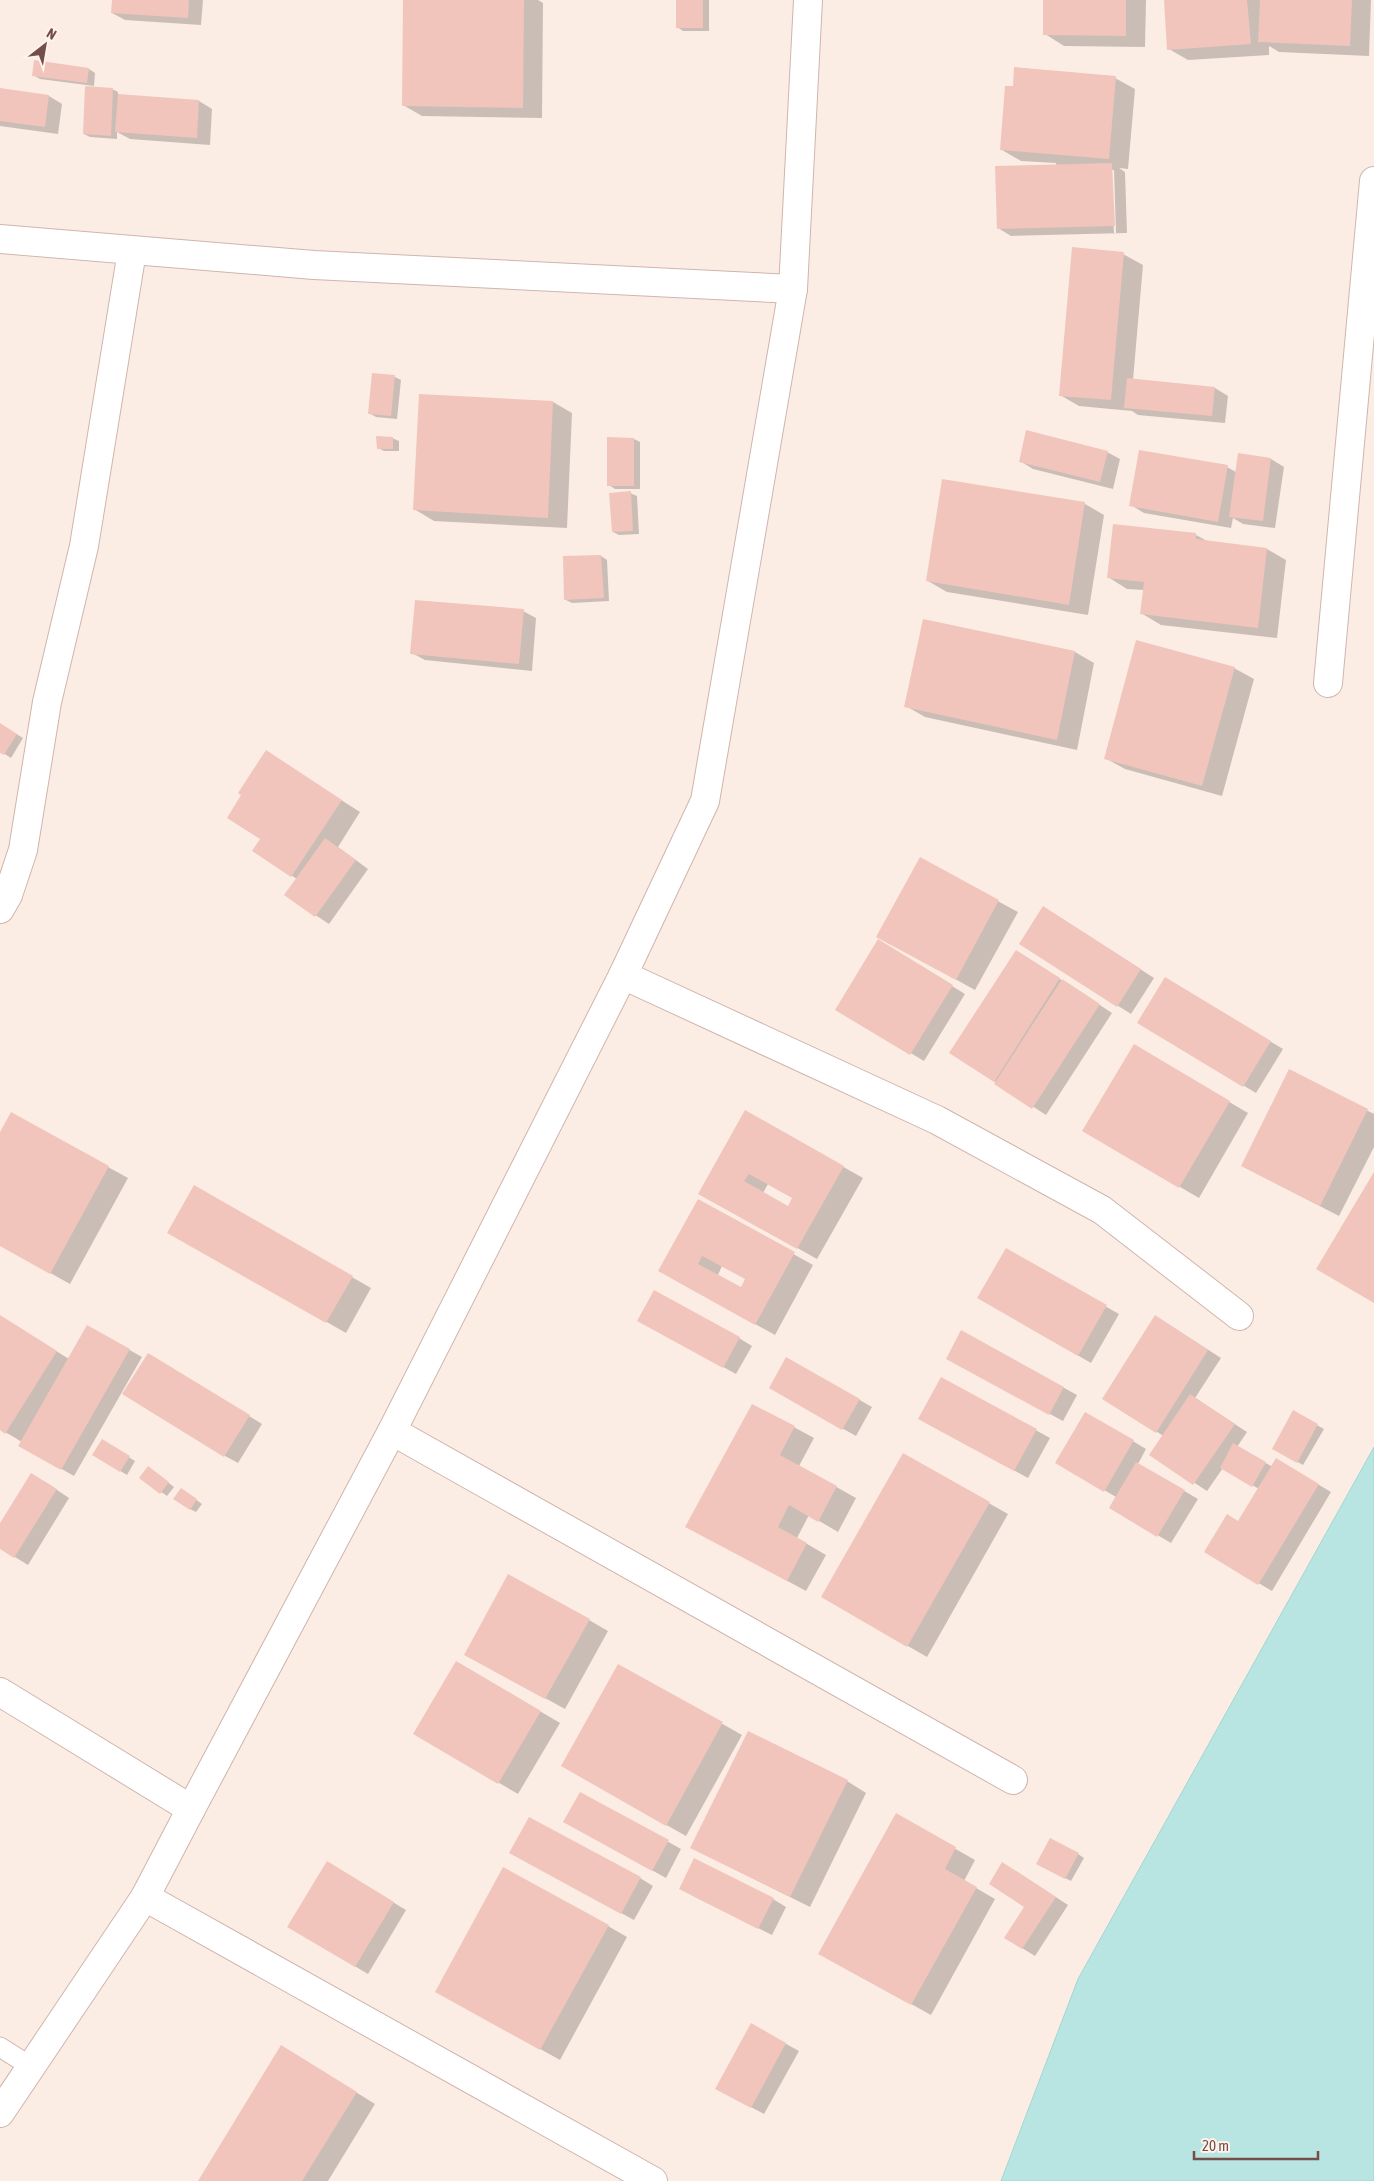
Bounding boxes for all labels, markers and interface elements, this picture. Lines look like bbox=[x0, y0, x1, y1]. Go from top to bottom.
north arrow bbox=[20, 20, 70, 70]
text: N bbox=[44, 25, 59, 43]
scale bar bbox=[1194, 2128, 1318, 2160]
text: 20 m bbox=[1202, 2137, 1229, 2154]

